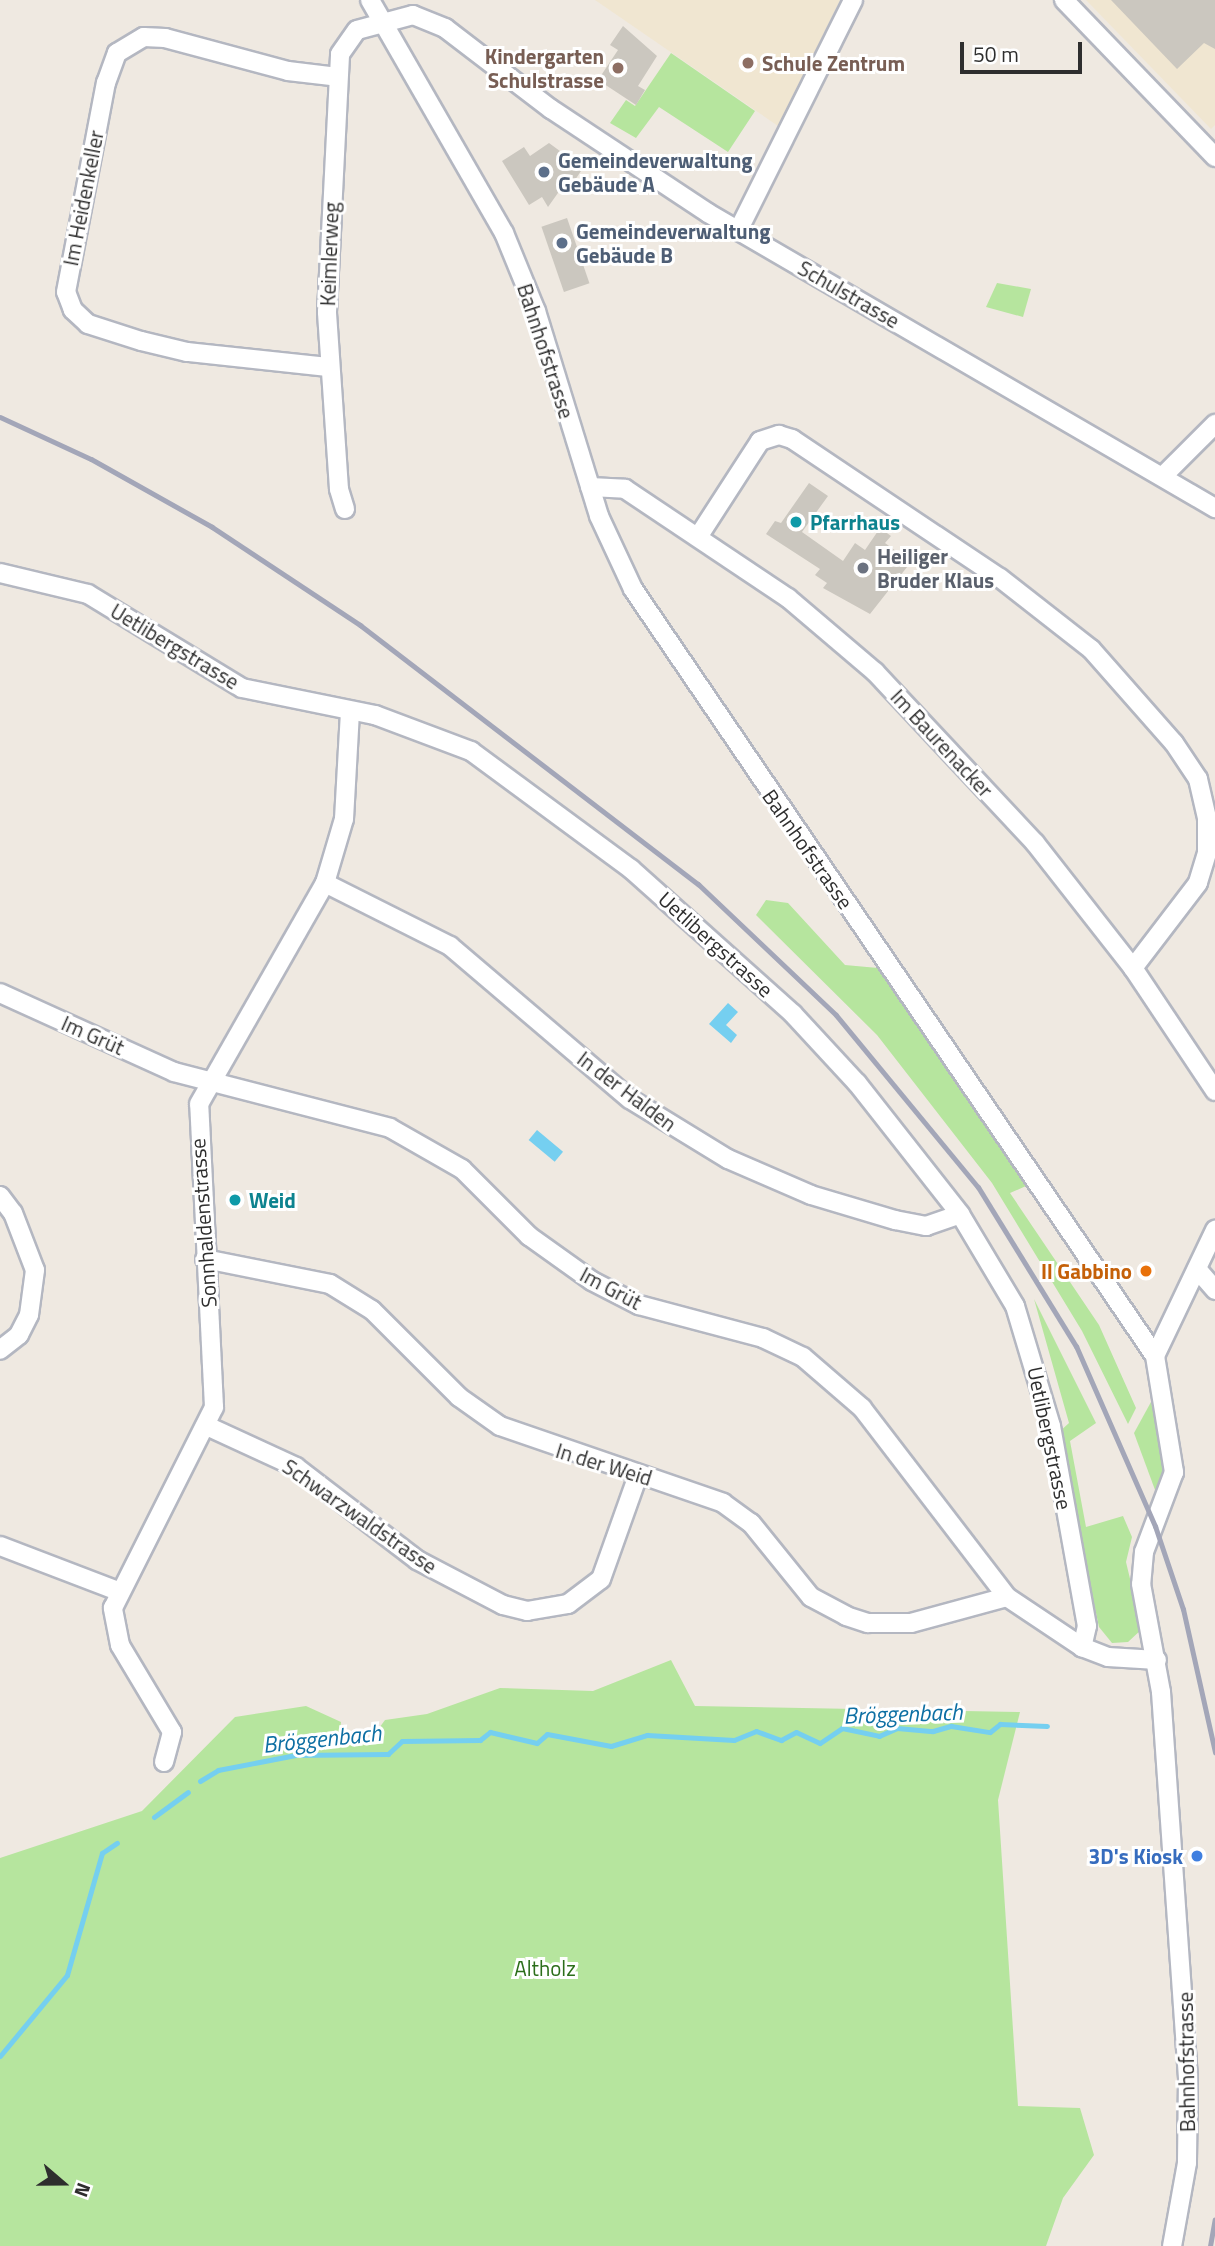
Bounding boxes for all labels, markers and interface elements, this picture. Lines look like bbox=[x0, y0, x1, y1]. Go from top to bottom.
scale bar bbox=[963, 28, 1086, 72]
text: 50 m bbox=[973, 38, 1019, 70]
place label: Kindergarten Schulstrasse bbox=[485, 43, 604, 93]
place label: Schule Zentrum bbox=[762, 50, 905, 76]
marker: Schule Zentrum bbox=[740, 55, 756, 71]
marker: Kindergarten Schulstrasse bbox=[610, 60, 626, 76]
street label: Im Heidenkeller bbox=[58, 128, 108, 268]
place label: Gemeindeverwaltung Gebäude A bbox=[558, 147, 753, 197]
marker: Gemeindeverwaltung Gebäude A bbox=[536, 164, 552, 180]
street label: Keimlerweg bbox=[315, 201, 343, 307]
place label: Gemeindeverwaltung Gebäude B bbox=[576, 218, 771, 268]
marker: Gemeindeverwaltung Gebäude B bbox=[554, 235, 570, 251]
street label: Schulstrasse bbox=[794, 255, 904, 333]
street label: Bahnhofstrasse bbox=[512, 280, 580, 422]
place label: Pfarrhaus bbox=[810, 509, 900, 535]
marker: Pfarrhaus bbox=[788, 514, 804, 530]
place label: Heiliger Bruder Klaus bbox=[877, 543, 994, 593]
marker: Heiliger Bruder Klaus bbox=[855, 560, 871, 576]
street label: Uetlibergstrasse bbox=[106, 598, 244, 694]
street label: Im Baurenacker bbox=[886, 684, 998, 802]
street label: Bahnhofstrasse bbox=[757, 784, 859, 914]
street label: Uetlibergstrasse bbox=[654, 886, 778, 1002]
street label: Im Grüt bbox=[58, 1010, 128, 1060]
street label: In der Halden bbox=[573, 1046, 681, 1136]
street label: Sonnhaldenstrasse bbox=[185, 1137, 221, 1309]
place label: Weid bbox=[249, 1187, 296, 1213]
marker: Weid bbox=[227, 1192, 243, 1208]
place label: Il Gabbino bbox=[1041, 1258, 1132, 1284]
street label: Im Grüt bbox=[576, 1261, 646, 1315]
marker: Il Gabbino bbox=[1138, 1263, 1154, 1279]
street label: Uetlibergstrasse bbox=[1023, 1364, 1077, 1512]
street label: In der Weid bbox=[553, 1437, 655, 1491]
street label: Schwarzwaldstrasse bbox=[278, 1453, 442, 1579]
water label: Bröggenbach bbox=[843, 1698, 963, 1730]
water label: Bröggenbach bbox=[261, 1719, 383, 1759]
place label: 3D's Kiosk bbox=[1089, 1843, 1183, 1869]
marker: 3D's Kiosk bbox=[1189, 1848, 1205, 1864]
park label: Altholz bbox=[514, 1955, 576, 1981]
street label: Bahnhofstrasse bbox=[1172, 1992, 1200, 2132]
north arrow bbox=[28, 2148, 98, 2218]
text: N bbox=[67, 2179, 99, 2201]

